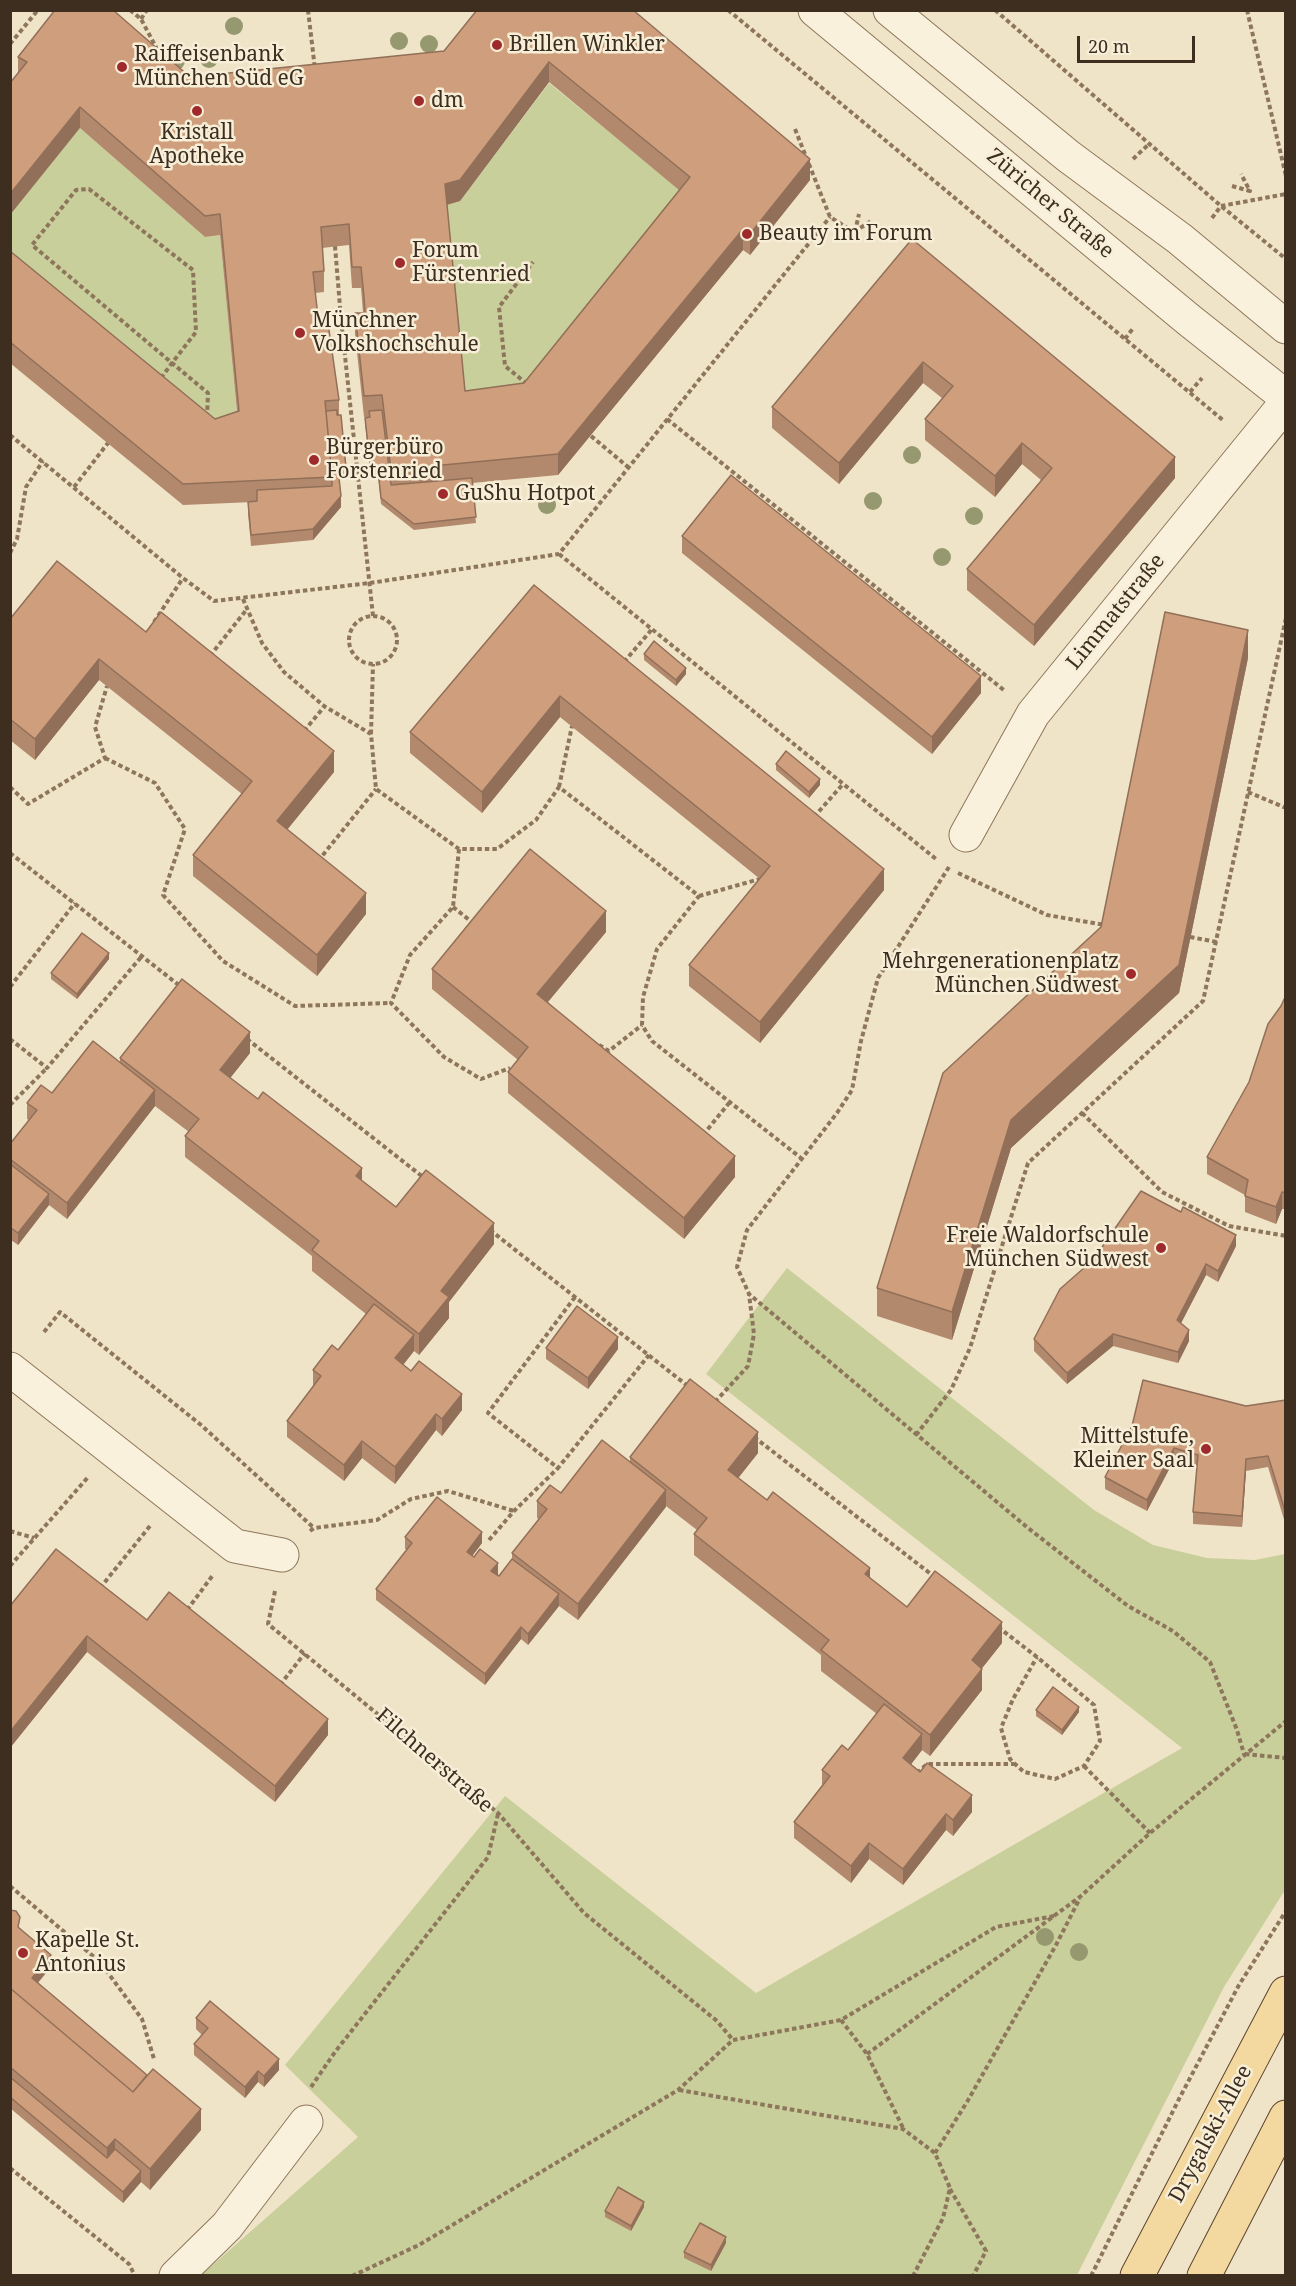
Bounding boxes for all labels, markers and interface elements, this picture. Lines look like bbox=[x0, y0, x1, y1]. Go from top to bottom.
scale bar bbox=[1080, 24, 1198, 62]
place label: Brillen Winkler bbox=[509, 32, 665, 58]
text: 20 m bbox=[1088, 34, 1130, 58]
marker: Brillen Winkler bbox=[490, 38, 504, 52]
place label: Raiffeisenbank München Süd eG bbox=[134, 42, 304, 92]
marker: Raiffeisenbank München Süd eG bbox=[115, 60, 129, 74]
place label: dm bbox=[431, 88, 464, 114]
marker: dm bbox=[412, 94, 426, 108]
marker: Kristall Apotheke bbox=[190, 104, 204, 118]
place label: Kristall Apotheke bbox=[150, 120, 244, 170]
street label: Züricher Straße bbox=[982, 144, 1118, 264]
place label: Beauty im Forum bbox=[759, 221, 933, 247]
marker: Beauty im Forum bbox=[740, 227, 754, 241]
place label: Forum Fürstenried bbox=[412, 238, 530, 288]
marker: Forum Fürstenried bbox=[393, 256, 407, 270]
place label: Münchner Volkshochschule bbox=[312, 308, 479, 358]
marker: Münchner Volkshochschule bbox=[293, 326, 307, 340]
place label: Bürgerbüro Forstenried bbox=[326, 435, 444, 485]
marker: Bürgerbüro Forstenried bbox=[307, 453, 321, 467]
place label: GuShu Hotpot bbox=[455, 481, 595, 507]
marker: GuShu Hotpot bbox=[436, 487, 450, 501]
street label: Limmatstraße bbox=[1062, 549, 1170, 675]
place label: Mehrgenerationenplatz München Südwest bbox=[882, 949, 1119, 999]
marker: Mehrgenerationenplatz München Südwest bbox=[1124, 967, 1138, 981]
place label: Freie Waldorfschule München Südwest bbox=[946, 1223, 1149, 1273]
marker: Freie Waldorfschule München Südwest bbox=[1154, 1241, 1168, 1255]
place label: Mittelstufe, Kleiner Saal bbox=[1073, 1424, 1194, 1474]
marker: Mittelstufe, Kleiner Saal bbox=[1199, 1442, 1213, 1456]
street label: Filchnerstraße bbox=[370, 1703, 498, 1819]
place label: Kapelle St. Antonius bbox=[35, 1928, 139, 1978]
marker: Kapelle St. Antonius bbox=[16, 1946, 30, 1960]
street label: Drygalski-Allee bbox=[1164, 2061, 1258, 2207]

